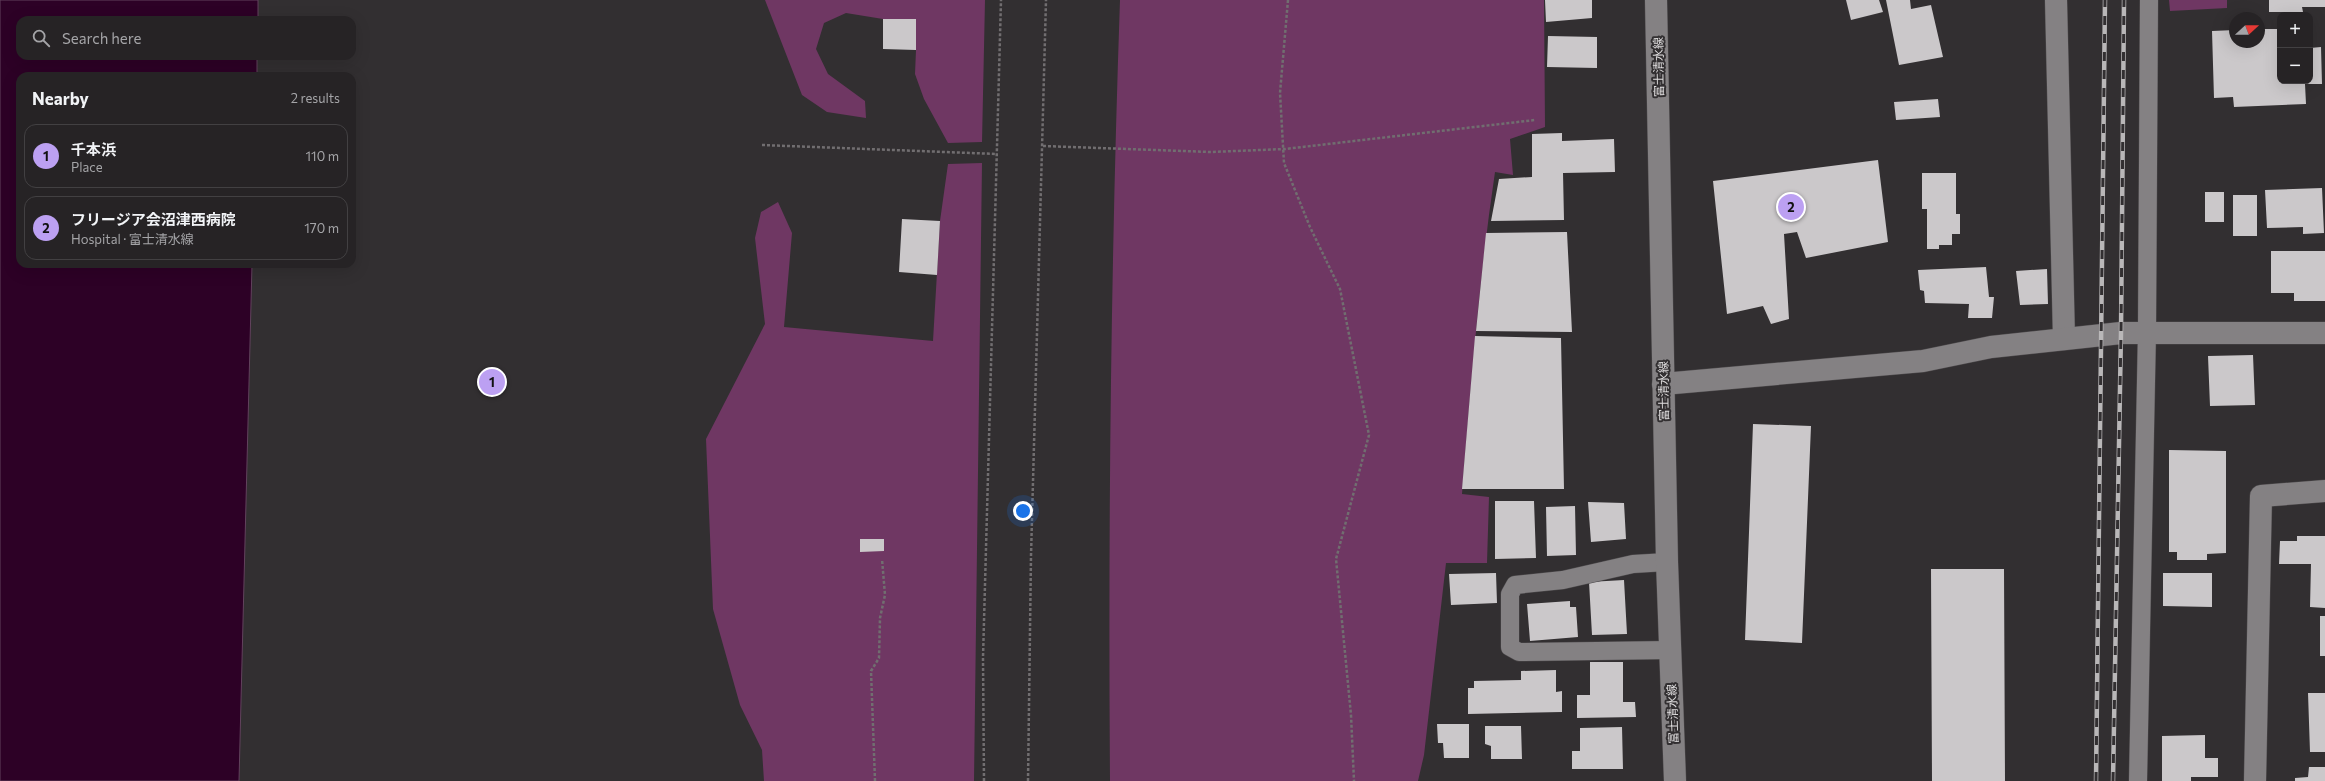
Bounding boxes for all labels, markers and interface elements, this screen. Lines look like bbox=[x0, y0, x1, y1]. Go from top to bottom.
north arrow bbox=[2229, 12, 2265, 48]
map controls bbox=[2277, 12, 2313, 84]
button: + bbox=[2277, 12, 2313, 48]
search box bbox=[16, 16, 356, 60]
icon: search bbox=[30, 27, 52, 49]
text: Search here bbox=[62, 29, 141, 47]
street label: 富士清水線 bbox=[1650, 37, 1666, 97]
button: − bbox=[2277, 48, 2313, 84]
text: Nearby bbox=[32, 88, 89, 109]
text: 2 results bbox=[291, 90, 340, 106]
text: 千本浜 bbox=[71, 140, 116, 158]
text: 1 bbox=[43, 148, 49, 164]
text: 110 m bbox=[306, 148, 339, 164]
text: Place bbox=[71, 159, 103, 175]
pin: 2 bbox=[1778, 192, 1804, 222]
text: フリージア会沼津西病院 bbox=[71, 210, 236, 228]
text: 2 bbox=[42, 220, 50, 236]
text: 170 m bbox=[304, 220, 339, 236]
text: Hospital · 富士清水線 bbox=[71, 231, 194, 247]
street label: 富士清水線 bbox=[1655, 361, 1671, 421]
pin: 1 bbox=[479, 367, 505, 397]
your location bbox=[1013, 501, 1033, 521]
street label: 富士清水線 bbox=[1664, 684, 1680, 744]

